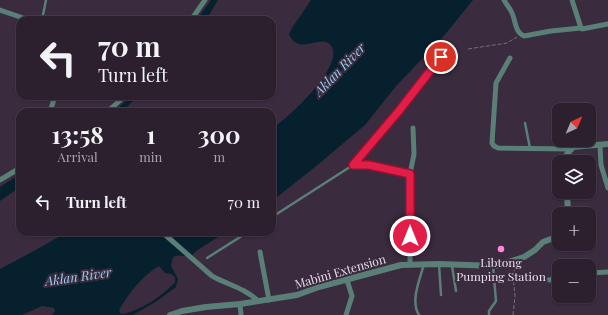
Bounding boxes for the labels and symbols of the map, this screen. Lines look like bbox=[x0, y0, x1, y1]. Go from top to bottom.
water label: Aklan River bbox=[308, 39, 369, 100]
pin bbox=[424, 40, 458, 74]
north arrow bbox=[552, 103, 596, 147]
position arrow bbox=[389, 215, 431, 257]
marker: Libtong Pumping Station bbox=[496, 244, 506, 254]
street label: Mabini Extension bbox=[293, 250, 387, 292]
place label: Libtong Pumping Station bbox=[456, 254, 546, 284]
water label: Aklan River bbox=[42, 263, 113, 289]

